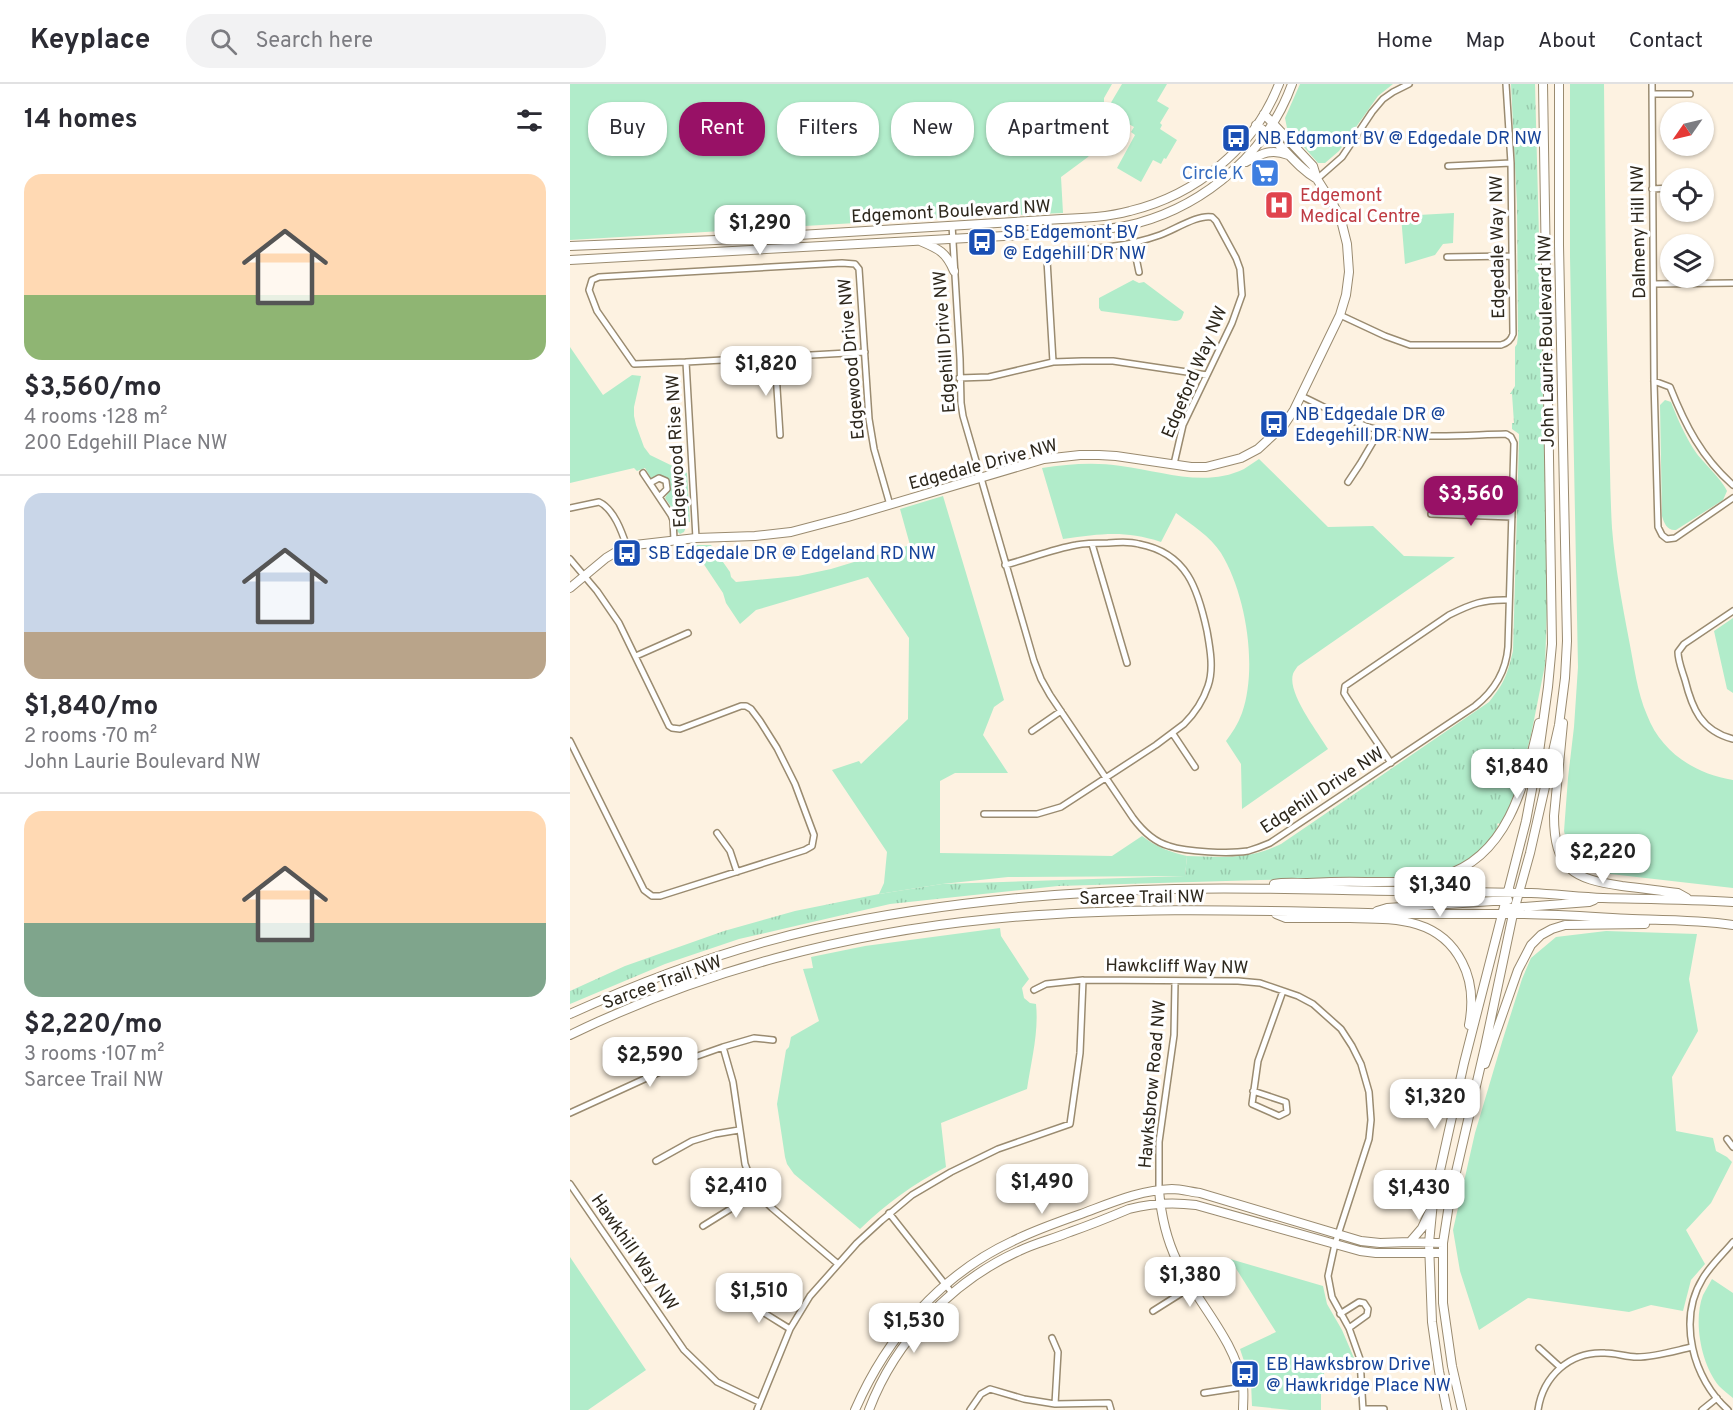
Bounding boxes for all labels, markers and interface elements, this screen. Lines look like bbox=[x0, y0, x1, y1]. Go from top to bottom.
search box bbox=[186, 14, 606, 68]
text: Keyplace bbox=[30, 23, 150, 59]
icon: search bbox=[207, 25, 240, 58]
text: Search here bbox=[255, 28, 373, 55]
text: Home bbox=[1377, 28, 1433, 55]
text: Map bbox=[1466, 28, 1505, 55]
text: About bbox=[1538, 28, 1596, 55]
text: Contact bbox=[1629, 28, 1703, 55]
chip: Buy bbox=[588, 102, 667, 156]
chip: Rent bbox=[679, 102, 765, 156]
chip: Filters bbox=[777, 102, 879, 156]
chip: New bbox=[891, 102, 974, 156]
chip: Apartment bbox=[986, 102, 1130, 156]
north arrow bbox=[1660, 102, 1714, 156]
map controls bbox=[1660, 102, 1714, 288]
text: 14 homes bbox=[24, 104, 138, 137]
icon: filters bbox=[513, 104, 546, 137]
bus stop icon: NB Edgmont BV @ Edgedale DR NW bbox=[1220, 122, 1252, 154]
place label: NB Edgmont BV @ Edgedale DR NW bbox=[1257, 128, 1542, 151]
supermarket icon: Circle K bbox=[1249, 157, 1281, 189]
place label: Circle K bbox=[1182, 163, 1244, 186]
street label: Dalmeny Hill NW bbox=[1627, 165, 1652, 299]
button: locate bbox=[1660, 168, 1714, 222]
street label: Edgedale Way NW bbox=[1486, 175, 1511, 319]
place label: Edgemont Medical Centre bbox=[1300, 185, 1420, 229]
hospital icon: Edgemont Medical Centre bbox=[1263, 189, 1295, 221]
street label: Edgemont Boulevard NW bbox=[851, 196, 1051, 229]
pin: $1,290 bbox=[711, 205, 809, 256]
text: $1,290 bbox=[729, 211, 792, 237]
icon: home bbox=[231, 213, 339, 321]
place label: SB Edgemont BV @ Edgehill DR NW bbox=[1003, 222, 1146, 266]
bus stop icon: SB Edgemont BV @ Edgehill DR NW bbox=[966, 226, 998, 258]
street label: John Laurie Boulevard NW bbox=[1534, 234, 1561, 448]
button: layers bbox=[1660, 234, 1714, 288]
street label: Edgehill Drive NW bbox=[929, 270, 962, 414]
street label: Edgewood Drive NW bbox=[834, 277, 871, 441]
street label: Edgeford Way NW bbox=[1157, 303, 1234, 442]
pin: $1,820 bbox=[717, 346, 815, 397]
text: $1,820 bbox=[735, 352, 797, 378]
text: $3,560/mo bbox=[24, 372, 161, 405]
street label: Edgewood Rise NW bbox=[662, 373, 693, 528]
place label: NB Edgedale DR @ Edegehill DR NW bbox=[1295, 404, 1445, 448]
text: 4 rooms · 128 m² bbox=[24, 405, 167, 431]
bus stop icon: NB Edgedale DR @ Edegehill DR NW bbox=[1258, 408, 1290, 440]
text: 200 Edgehill Place NW bbox=[24, 431, 227, 457]
street label: Edgedale Drive NW bbox=[906, 435, 1060, 496]
pin: $3,560 bbox=[1422, 476, 1520, 527]
text: $3,560 bbox=[1438, 482, 1504, 508]
icon: home bbox=[231, 532, 339, 640]
bus stop icon: SB Edgedale DR @ Edgeland RD NW bbox=[611, 537, 643, 569]
place label: SB Edgedale DR @ Edgeland RD NW bbox=[648, 543, 936, 566]
text: $1,840/mo bbox=[24, 691, 158, 724]
text: 2 rooms · 70 m² bbox=[24, 724, 157, 750]
street label: Edgehill Drive NW bbox=[1257, 743, 1389, 840]
pin: $1,840 bbox=[1468, 749, 1566, 800]
text: John Laurie Boulevard NW bbox=[24, 750, 261, 776]
text: $1,840 bbox=[1485, 755, 1549, 781]
pin: $2,220 bbox=[1554, 834, 1652, 885]
text: $2,220 bbox=[1570, 840, 1636, 866]
icon: home bbox=[231, 850, 339, 958]
pin: $1,340 bbox=[1391, 867, 1489, 918]
text: $1,340 bbox=[1408, 873, 1472, 899]
street label: Sarcee Trail NW bbox=[1079, 886, 1205, 911]
street label: Sarcee Trail NW bbox=[600, 951, 725, 1016]
street label: Hawkcliff Way NW bbox=[1105, 955, 1249, 980]
street label: Hawksbrow Road NW bbox=[1135, 999, 1172, 1169]
text: $2,220/mo bbox=[24, 1009, 162, 1042]
pin: $2,590 bbox=[601, 1037, 699, 1088]
text: 3 rooms · 107 m² bbox=[24, 1042, 165, 1068]
text: $2,590 bbox=[616, 1043, 684, 1069]
text: Sarcee Trail NW bbox=[24, 1068, 164, 1094]
pin: $1,320 bbox=[1386, 1079, 1484, 1130]
text: $1,320 bbox=[1404, 1085, 1466, 1111]
pin: $1,490 bbox=[993, 1164, 1091, 1215]
pin: $2,410 bbox=[687, 1168, 785, 1219]
text: $1,490 bbox=[1010, 1170, 1074, 1196]
pin: $1,430 bbox=[1370, 1170, 1468, 1221]
text: $2,410 bbox=[704, 1174, 768, 1200]
text: $1,430 bbox=[1388, 1176, 1450, 1202]
street label: Hawkhill Way NW bbox=[585, 1190, 683, 1316]
pin: $1,380 bbox=[1141, 1257, 1239, 1308]
text: $1,380 bbox=[1159, 1263, 1221, 1289]
pin: $1,510 bbox=[710, 1273, 808, 1324]
text: $1,510 bbox=[730, 1279, 788, 1305]
pin: $1,530 bbox=[865, 1303, 963, 1354]
text: $1,530 bbox=[883, 1309, 945, 1335]
place label: EB Hawksbrow Drive @ Hawkridge Place NW bbox=[1266, 1354, 1451, 1398]
bus stop icon: EB Hawksbrow Drive @ Hawkridge Place NW bbox=[1229, 1358, 1261, 1390]

